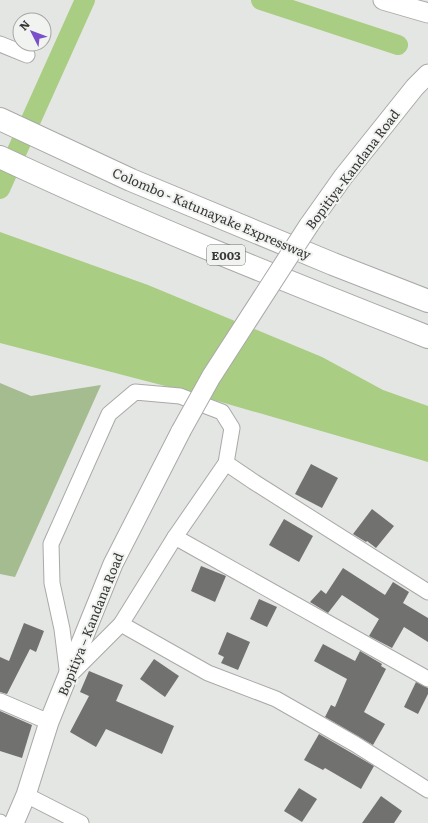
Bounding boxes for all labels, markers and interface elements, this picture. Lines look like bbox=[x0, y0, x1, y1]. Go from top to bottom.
north arrow bbox=[12, 12, 52, 52]
text: N bbox=[15, 16, 33, 33]
street label: Bopitiya-Kandana Road bbox=[301, 105, 403, 233]
street label: Colombo - Katunayake Expressway bbox=[110, 162, 315, 264]
road number: E003 bbox=[207, 245, 245, 265]
street label: Bopitiya – Kandana Road bbox=[53, 550, 127, 698]

